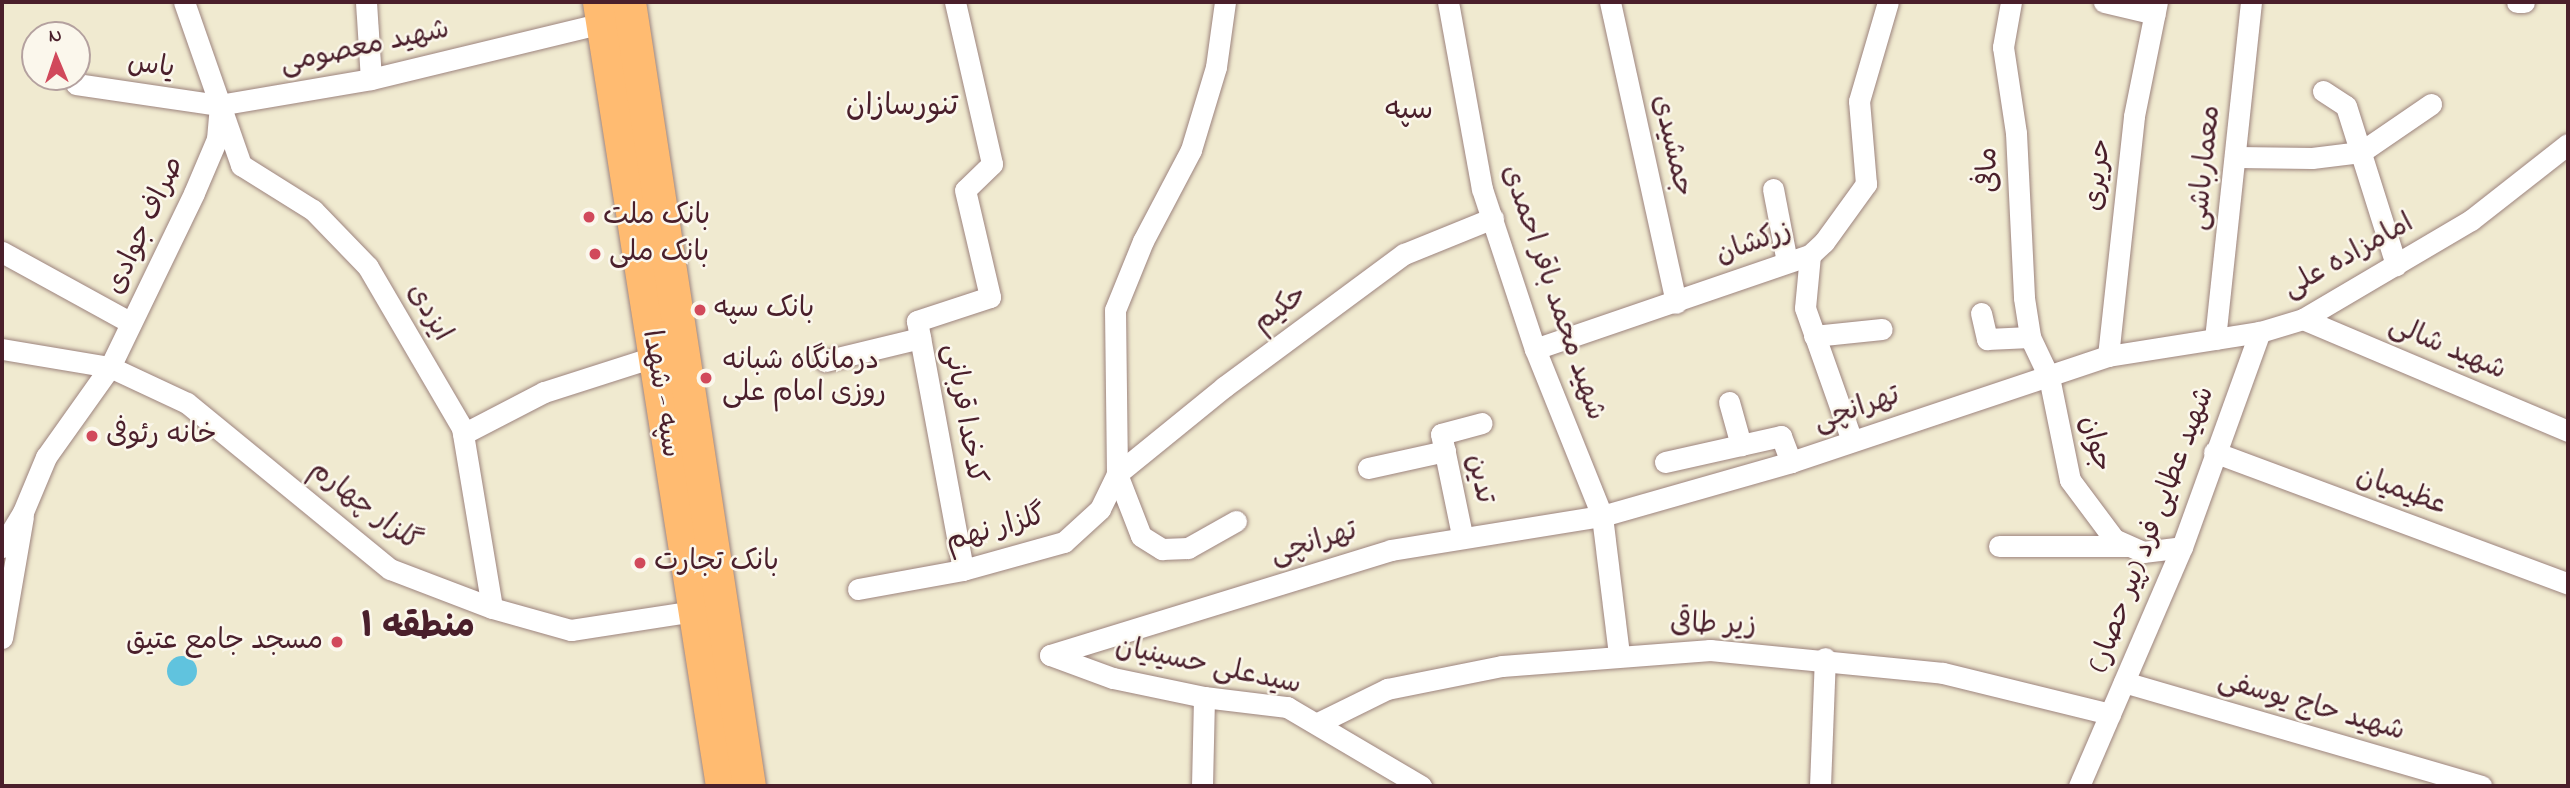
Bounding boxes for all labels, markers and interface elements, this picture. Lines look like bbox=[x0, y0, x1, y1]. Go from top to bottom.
street label: شهید معصومی bbox=[277, 14, 453, 82]
north arrow bbox=[21, 21, 91, 91]
text: N bbox=[48, 23, 62, 50]
street label: یاس bbox=[125, 47, 177, 87]
district label: تنورسازان bbox=[846, 89, 958, 125]
street label: جمشیدی bbox=[1643, 92, 1699, 200]
district label: سپه bbox=[1385, 93, 1433, 129]
street label: معمارباشی bbox=[2183, 104, 2229, 232]
street label: حریری bbox=[2078, 137, 2120, 213]
street label: مافی bbox=[1972, 146, 2008, 194]
street label: صراف جوادی bbox=[99, 152, 193, 300]
street label: شهید محمد باقر احمدی bbox=[1493, 161, 1611, 425]
place label: بانک ملت bbox=[603, 200, 710, 234]
street label: امامزاده علی bbox=[2278, 207, 2420, 307]
marker: بانک ملت bbox=[581, 209, 597, 225]
street label: زرکشان bbox=[1712, 215, 1796, 273]
place label: بانک ملی bbox=[609, 237, 709, 271]
marker: بانک ملی bbox=[587, 246, 603, 262]
street label: ایزدی bbox=[398, 278, 458, 348]
street label: حکیم bbox=[1247, 279, 1315, 341]
place label: بانک سپه bbox=[714, 293, 814, 327]
marker: بانک سپه bbox=[692, 302, 708, 318]
street label: شهید شالی bbox=[2383, 309, 2511, 389]
street label: سپه - شهدا bbox=[633, 328, 687, 460]
street label: کدخدا قربانی bbox=[934, 341, 992, 487]
place label: درمانگاه شبانه روزی امام علی bbox=[722, 345, 886, 411]
marker: درمانگاه شبانه روزی امام علی bbox=[696, 368, 716, 388]
street label: تهرانچی bbox=[1810, 380, 1904, 440]
street label: شهید عطایی فرد (پیر حصار) bbox=[2083, 382, 2223, 678]
street label: جوان bbox=[2070, 412, 2118, 476]
place label: خانه رئوفی bbox=[106, 419, 217, 453]
marker: خانه رئوفی bbox=[84, 428, 100, 444]
street label: تدین bbox=[1457, 451, 1501, 507]
street label: گلزار چهارم bbox=[302, 454, 426, 560]
street label: عظیمیان bbox=[2351, 460, 2451, 524]
street label: گلزار نهم bbox=[942, 500, 1050, 560]
street label: تهرانچی bbox=[1267, 515, 1361, 573]
place label: بانک تجارت bbox=[654, 546, 779, 580]
marker: بانک تجارت bbox=[632, 555, 648, 571]
district label: منطقه ۱ bbox=[361, 607, 475, 649]
street label: زیر طاقی bbox=[1670, 608, 1756, 644]
place label: مسجد جامع عتیق bbox=[126, 625, 323, 659]
street label: سیدعلی حسینیان bbox=[1112, 631, 1304, 703]
marker: مسجد جامع عتیق bbox=[329, 634, 345, 650]
street label: شهید حاج یوسفی bbox=[2214, 664, 2408, 750]

